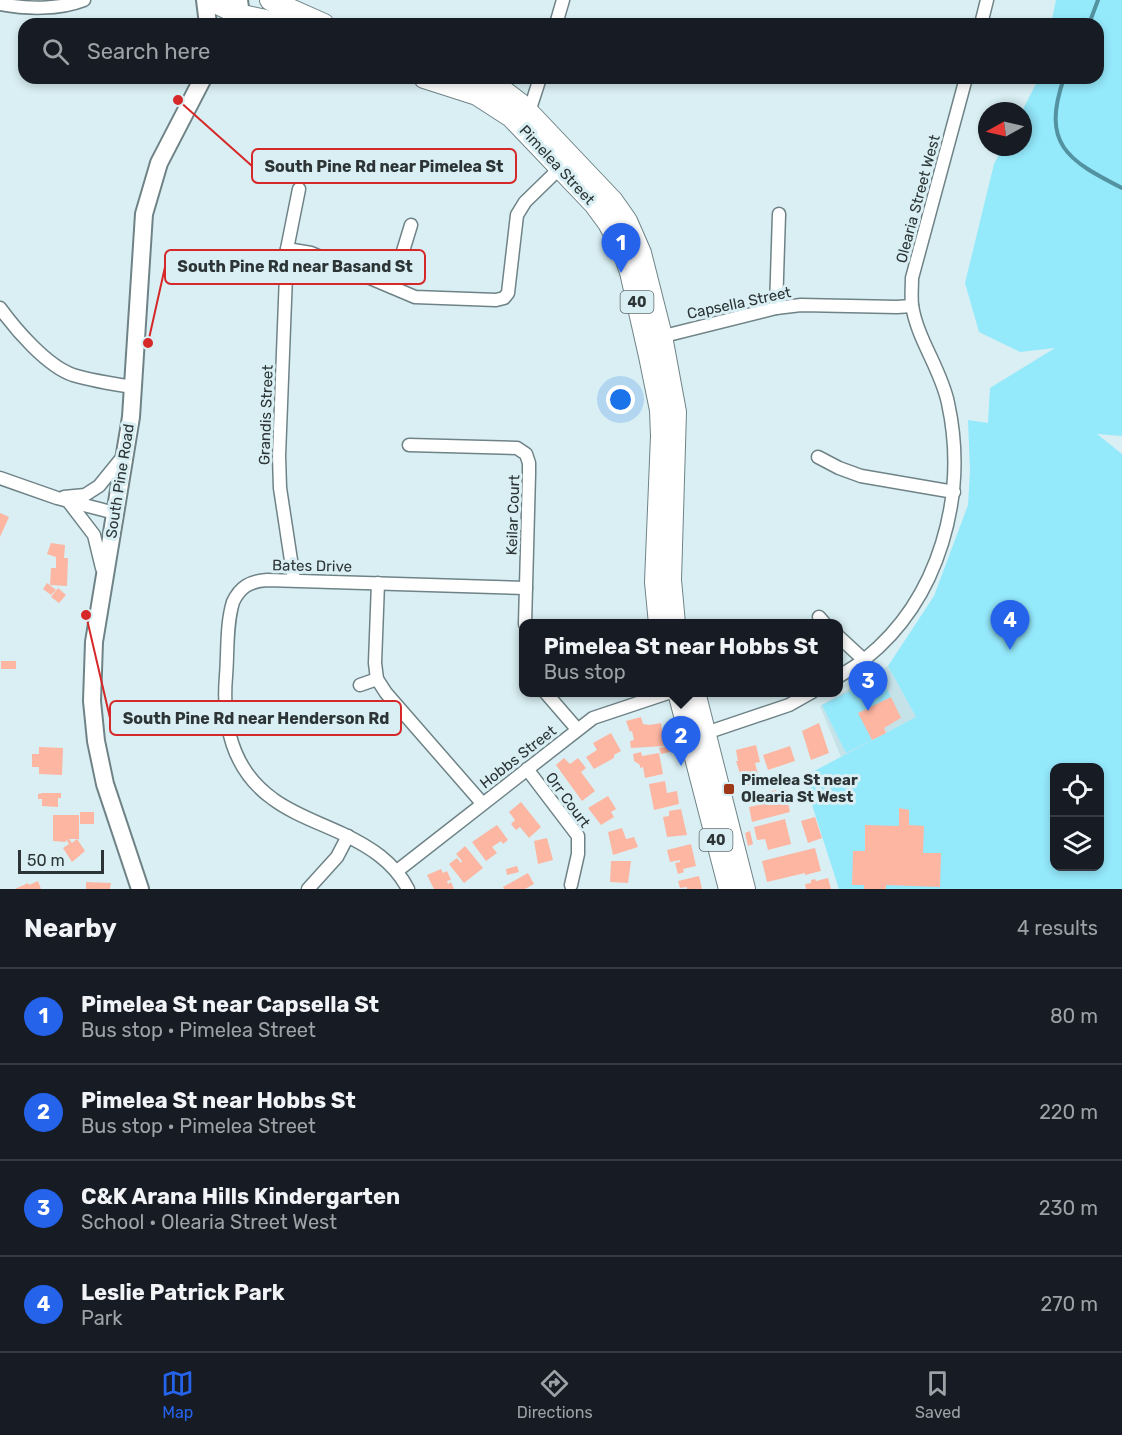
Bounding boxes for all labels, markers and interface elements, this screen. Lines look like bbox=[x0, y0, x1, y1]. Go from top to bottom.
search box bbox=[18, 18, 1104, 84]
icon: search bbox=[39, 35, 72, 68]
text: Search here bbox=[87, 38, 210, 65]
north arrow bbox=[978, 102, 1032, 156]
street label: Pimelea Street bbox=[516, 121, 599, 209]
street label: Olearia Street West bbox=[892, 133, 944, 265]
callout: South Pine Rd near Pimelea St bbox=[252, 149, 516, 183]
text: South Pine Rd near Pimelea St bbox=[264, 157, 504, 176]
pin: 1 bbox=[602, 224, 640, 273]
callout: South Pine Rd near Basand St bbox=[165, 250, 425, 284]
text: South Pine Rd near Basand St bbox=[177, 257, 413, 276]
street label: Capsella Street bbox=[685, 283, 793, 323]
road number: 40 bbox=[620, 291, 654, 313]
street label: Grandis Street bbox=[255, 364, 277, 465]
your location bbox=[606, 385, 635, 414]
street label: South Pine Road bbox=[102, 422, 138, 540]
street label: Keilar Court bbox=[503, 474, 523, 556]
street label: Bates Drive bbox=[272, 556, 352, 576]
pin: 4 bbox=[990, 600, 1030, 650]
popup bbox=[519, 619, 843, 697]
text: Pimelea St near Hobbs St bbox=[544, 633, 818, 660]
text: Bus stop bbox=[544, 660, 626, 684]
pin: 3 bbox=[848, 662, 888, 711]
callout: South Pine Rd near Henderson Rd bbox=[110, 701, 401, 735]
text: South Pine Rd near Henderson Rd bbox=[123, 709, 389, 728]
pin: 2 bbox=[662, 716, 700, 766]
street label: Hobbs Street bbox=[476, 722, 560, 792]
map controls bbox=[1050, 763, 1104, 871]
button: locate bbox=[1050, 763, 1104, 817]
street label: Orr Court bbox=[542, 769, 594, 831]
place label: Pimelea St near Olearia St West bbox=[741, 771, 858, 806]
marker: Pimelea St near Olearia St West bbox=[722, 782, 736, 796]
button: layers bbox=[1050, 817, 1104, 871]
road number: 40 bbox=[700, 829, 732, 851]
scale bar bbox=[18, 847, 104, 874]
text: 50 m bbox=[27, 851, 65, 870]
text: Nearby bbox=[24, 913, 117, 944]
text: 4 results bbox=[1017, 916, 1098, 940]
text: Pimelea St near Capsella St bbox=[81, 991, 379, 1018]
text: 1 bbox=[39, 1004, 48, 1028]
text: 80 m bbox=[1050, 1004, 1098, 1028]
text: Bus stop · Pimelea Street bbox=[81, 1018, 316, 1042]
text: Pimelea St near Hobbs St bbox=[81, 1087, 356, 1114]
text: 2 bbox=[37, 1100, 50, 1124]
text: 220 m bbox=[1039, 1100, 1098, 1124]
text: Bus stop · Pimelea Street bbox=[81, 1114, 316, 1138]
text: C&K Arana Hills Kindergarten bbox=[81, 1183, 400, 1210]
text: 3 bbox=[37, 1196, 50, 1220]
text: 230 m bbox=[1039, 1196, 1098, 1220]
text: School · Olearia Street West bbox=[81, 1210, 337, 1234]
text: Leslie Patrick Park bbox=[81, 1279, 285, 1306]
text: 4 bbox=[37, 1292, 50, 1316]
text: 270 m bbox=[1041, 1292, 1098, 1316]
text: Park bbox=[81, 1306, 123, 1330]
tab: Map bbox=[161, 1367, 194, 1422]
tab: Directions bbox=[517, 1367, 593, 1422]
tab: Saved bbox=[915, 1367, 961, 1422]

